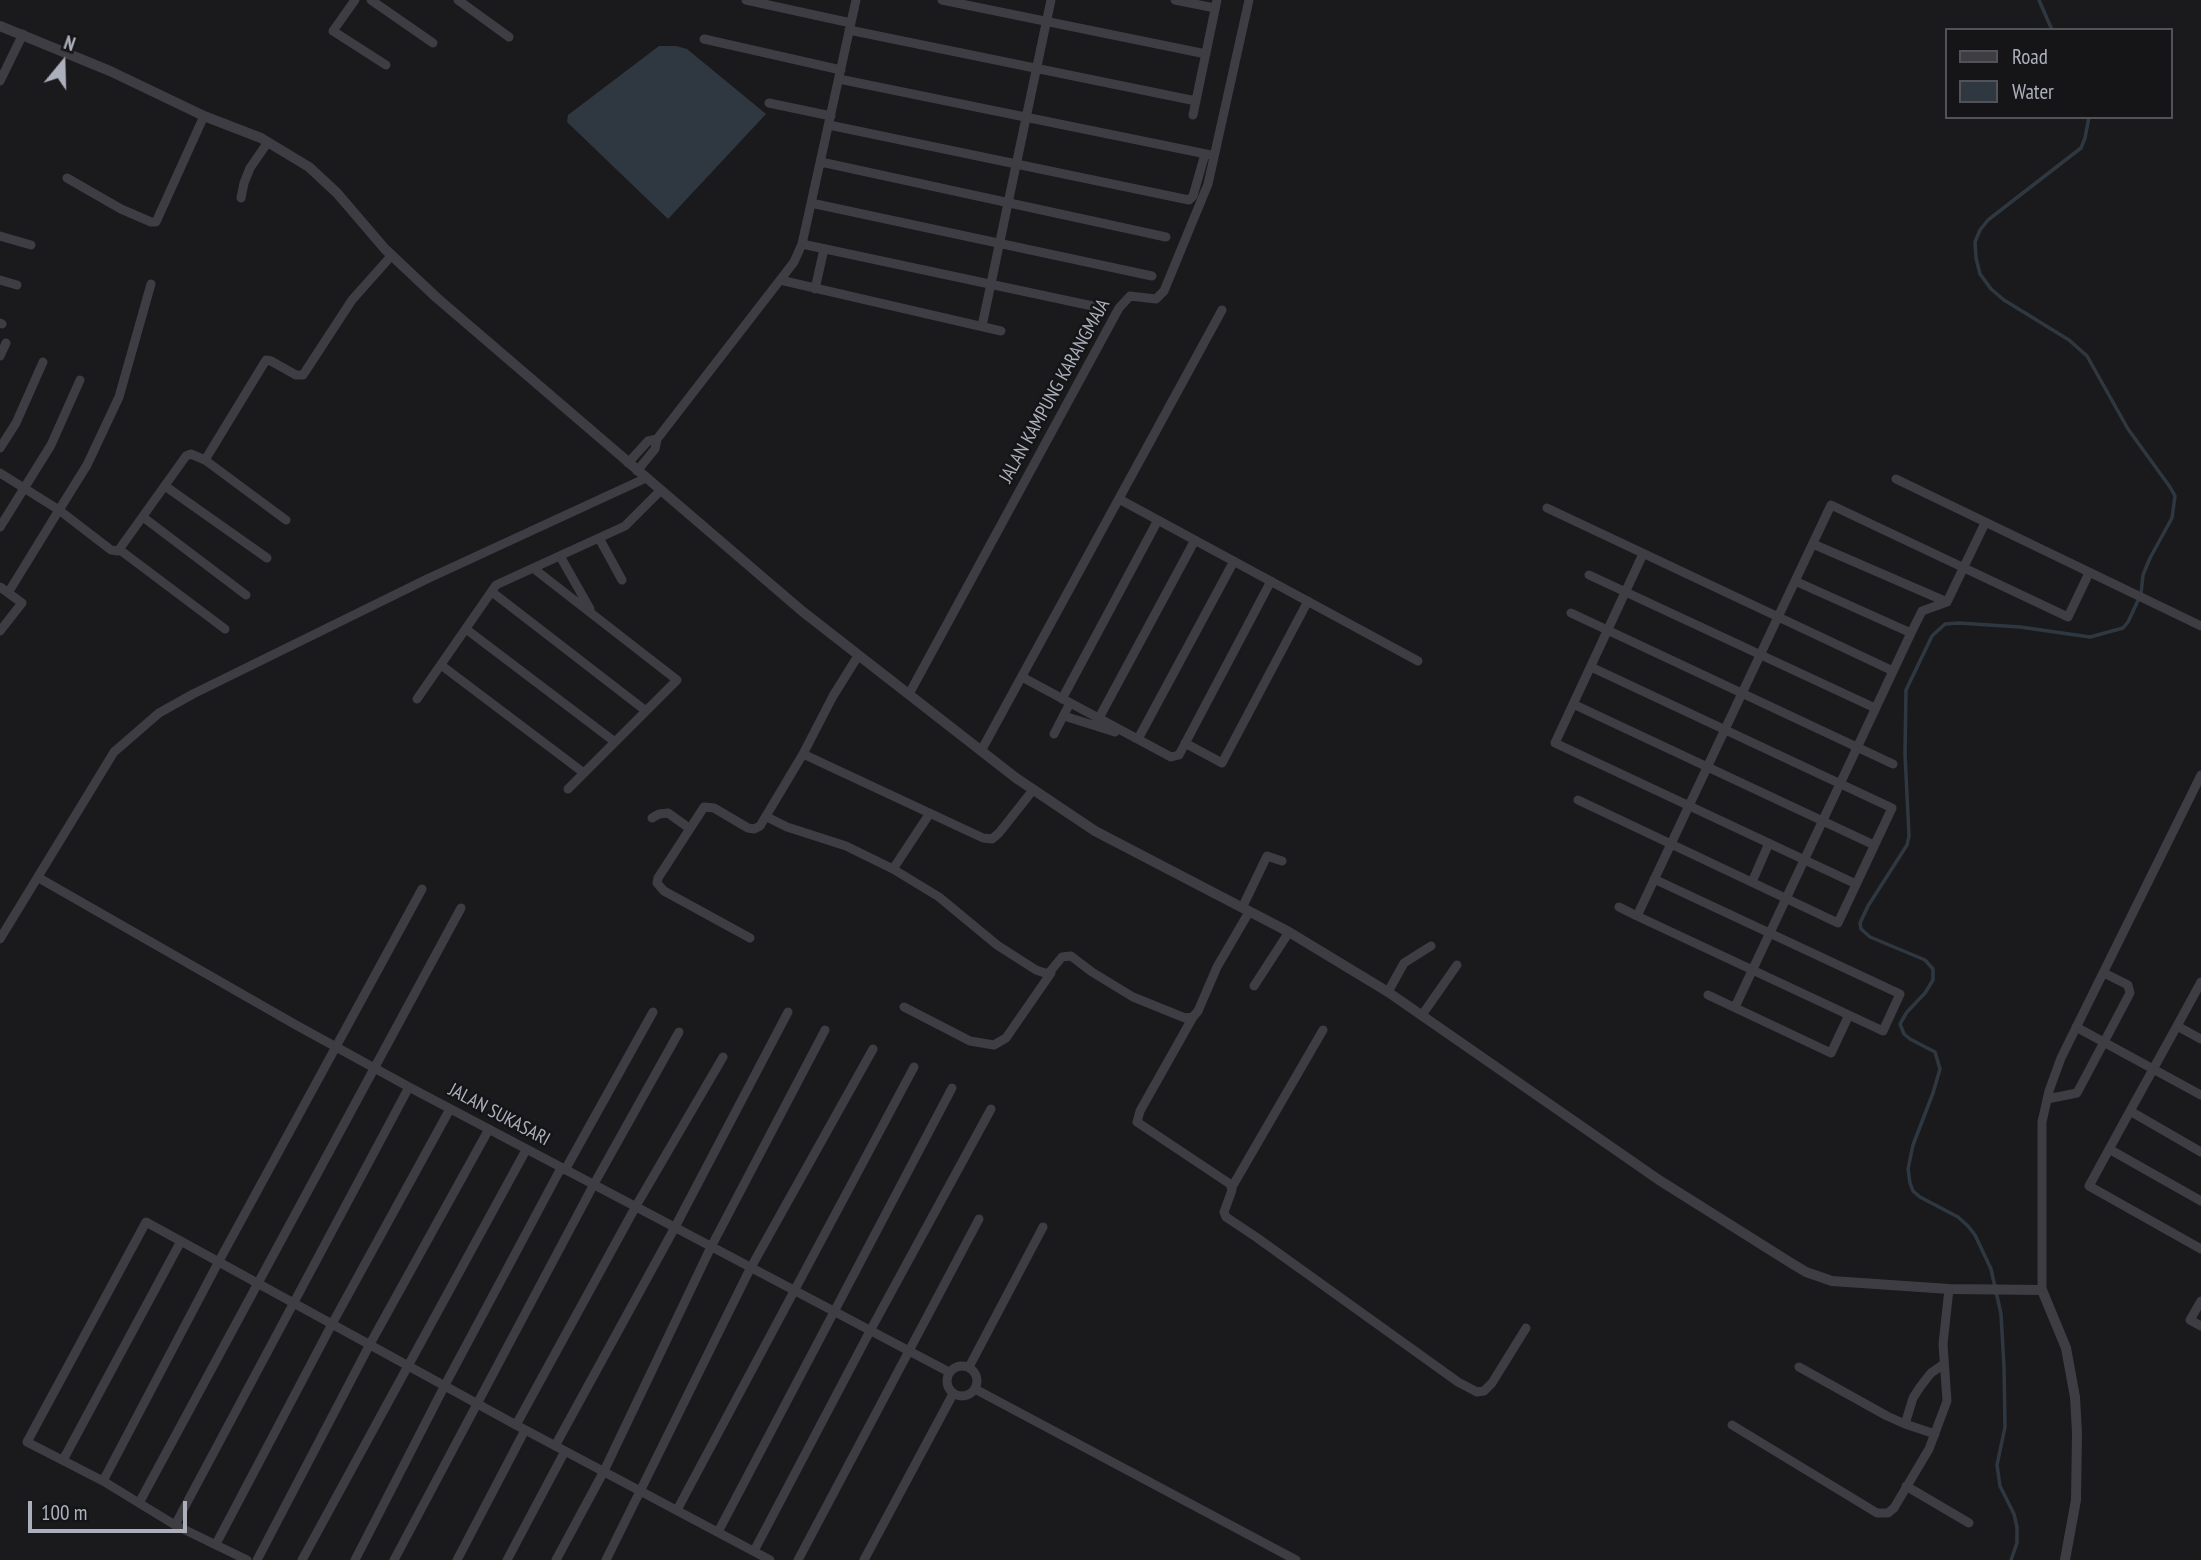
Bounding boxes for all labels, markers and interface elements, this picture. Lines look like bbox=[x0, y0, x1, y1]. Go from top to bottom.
north arrow bbox=[28, 28, 98, 98]
legend bbox=[1946, 28, 2173, 119]
text: N bbox=[61, 30, 79, 56]
text: Road bbox=[2012, 43, 2048, 70]
text: Water bbox=[2012, 78, 2054, 105]
street label: JALAN KAMPUNG KARANGMAJA bbox=[995, 295, 1115, 487]
street label: JALAN SUKASARI bbox=[444, 1079, 554, 1151]
scale bar bbox=[32, 1486, 191, 1530]
text: 100 m bbox=[41, 1499, 87, 1526]

